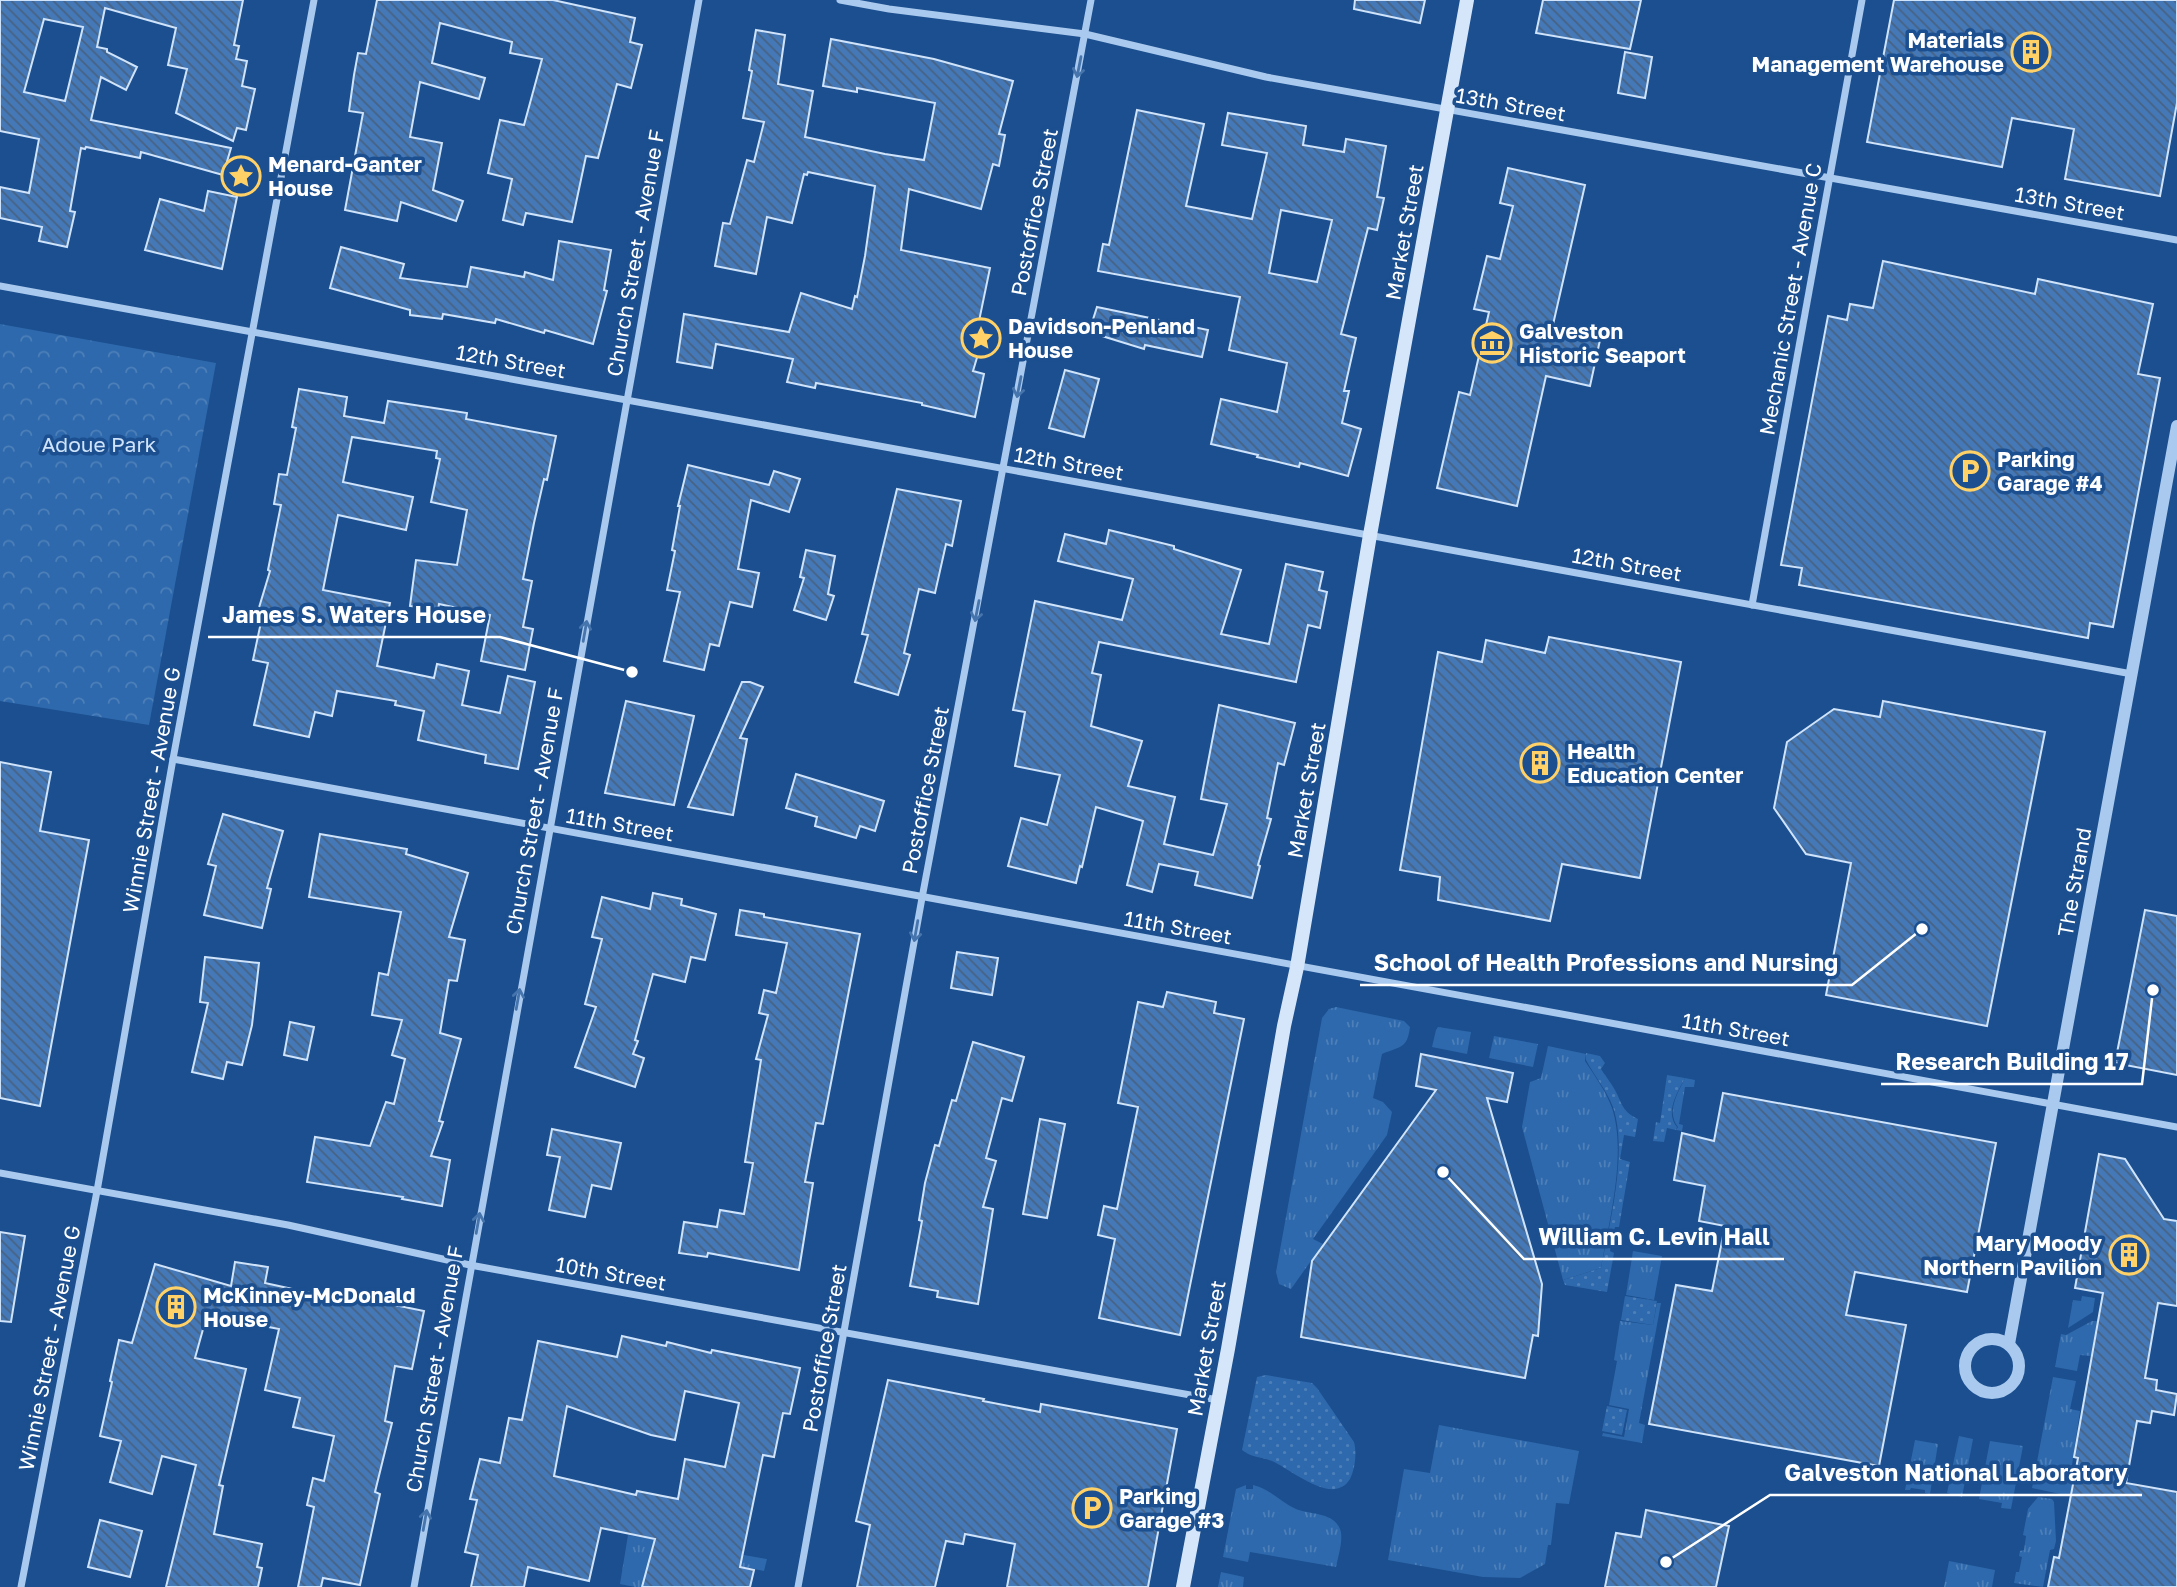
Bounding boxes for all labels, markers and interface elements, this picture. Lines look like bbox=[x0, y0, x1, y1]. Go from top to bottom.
place label: Materials Management Warehouse bbox=[1751, 27, 2004, 77]
building icon: Materials Management Warehouse bbox=[2010, 31, 2052, 73]
one-way arrow bbox=[1072, 55, 1085, 78]
street label: 13th Street bbox=[1454, 82, 1568, 126]
street label: Postoffice Street bbox=[1005, 126, 1063, 298]
street label: Church Street - Avenue F bbox=[600, 128, 670, 378]
place label: Menard-Ganter House bbox=[268, 151, 422, 201]
place icon: Menard-Ganter House bbox=[220, 155, 262, 197]
street label: Mechanic Street - Avenue C bbox=[1753, 161, 1827, 437]
street label: Market Street bbox=[1379, 162, 1429, 302]
street label: 13th Street bbox=[2013, 181, 2127, 225]
place label: Davidson-Penland House bbox=[1008, 313, 1195, 363]
place icon: Davidson-Penland House bbox=[960, 317, 1002, 359]
place label: Galveston Historic Seaport bbox=[1519, 318, 1686, 368]
museum icon: Galveston Historic Seaport bbox=[1471, 322, 1513, 364]
street label: 12th Street bbox=[454, 339, 568, 383]
one-way arrow bbox=[1012, 375, 1025, 398]
park label: Adoue Park bbox=[42, 431, 157, 457]
street label: 12th Street bbox=[1012, 441, 1126, 485]
place label: Parking Garage #4 bbox=[1997, 446, 2103, 496]
parking icon: Parking Garage #4 bbox=[1949, 450, 1991, 492]
street label: 12th Street bbox=[1570, 542, 1684, 586]
callout: James S. Waters House bbox=[208, 593, 500, 637]
one-way arrow bbox=[970, 599, 983, 622]
text: James S. Waters House bbox=[222, 600, 486, 628]
one-way arrow bbox=[578, 620, 592, 643]
street label: Winnie Street - Avenue G bbox=[117, 665, 185, 915]
street label: Church Street - Avenue F bbox=[499, 686, 569, 936]
street label: Postoffice Street bbox=[896, 704, 954, 876]
street label: Market Street bbox=[1281, 720, 1331, 860]
place label: Health Education Center bbox=[1567, 738, 1743, 788]
building icon: Health Education Center bbox=[1519, 742, 1561, 784]
street label: 11th Street bbox=[564, 802, 676, 846]
street label: The Strand bbox=[2052, 825, 2096, 939]
street label: 11th Street bbox=[1122, 905, 1234, 949]
one-way arrow bbox=[909, 919, 923, 941]
callout: School of Health Professions and Nursing bbox=[1360, 941, 1852, 985]
text: School of Health Professions and Nursing bbox=[1374, 948, 1838, 976]
one-way arrow bbox=[512, 989, 525, 1011]
street label: 11th Street bbox=[1680, 1007, 1792, 1051]
callout: Research Building 17 bbox=[1881, 1040, 2142, 1084]
text: Research Building 17 bbox=[1896, 1047, 2128, 1075]
one-way arrow bbox=[471, 1212, 485, 1235]
callout: William C. Levin Hall bbox=[1524, 1215, 1784, 1259]
text: William C. Levin Hall bbox=[1538, 1222, 1770, 1250]
street label: Winnie Street - Avenue G bbox=[12, 1223, 86, 1473]
place label: Mary Moody Northern Pavilion bbox=[1923, 1230, 2102, 1280]
building icon: Mary Moody Northern Pavilion bbox=[2108, 1234, 2150, 1276]
street label: Church Street - Avenue F bbox=[399, 1244, 469, 1494]
street label: 10th Street bbox=[554, 1250, 668, 1296]
street label: Postoffice Street bbox=[796, 1262, 852, 1434]
street label: Market Street bbox=[1181, 1278, 1231, 1418]
place label: McKinney-McDonald House bbox=[203, 1282, 415, 1332]
building icon: McKinney-McDonald House bbox=[155, 1286, 197, 1328]
callout: Galveston National Laboratory bbox=[1770, 1451, 2142, 1495]
text: Galveston National Laboratory bbox=[1784, 1458, 2128, 1486]
place label: Parking Garage #3 bbox=[1119, 1483, 1224, 1533]
parking icon: Parking Garage #3 bbox=[1071, 1487, 1113, 1529]
one-way arrow bbox=[419, 1509, 432, 1532]

